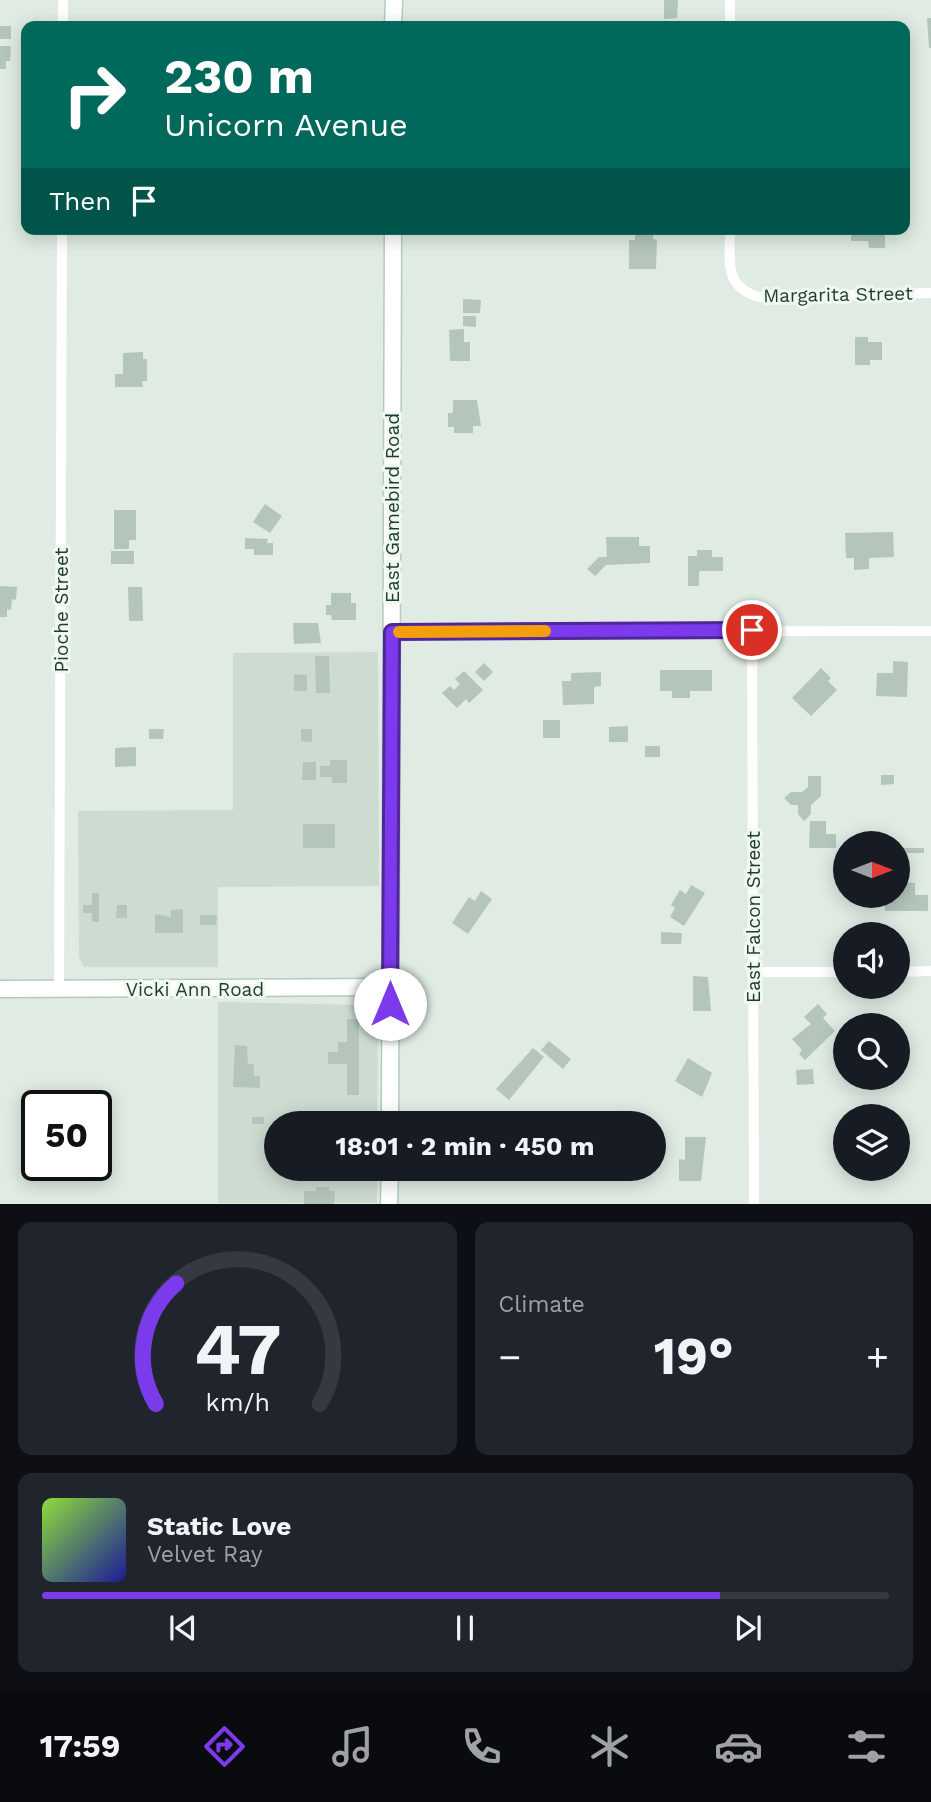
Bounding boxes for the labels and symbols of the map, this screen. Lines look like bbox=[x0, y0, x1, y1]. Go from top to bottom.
street label: Margarita Street bbox=[763, 282, 913, 307]
street label: East Gamebird Road bbox=[381, 413, 404, 603]
street label: Pioche Street bbox=[50, 547, 73, 673]
pin bbox=[722, 600, 782, 660]
street label: East Falcon Street bbox=[742, 831, 765, 1003]
north arrow bbox=[833, 831, 910, 908]
position arrow bbox=[353, 967, 427, 1041]
street label: Vicki Ann Road bbox=[126, 978, 264, 1001]
speed limit sign: 50 bbox=[21, 1090, 112, 1181]

